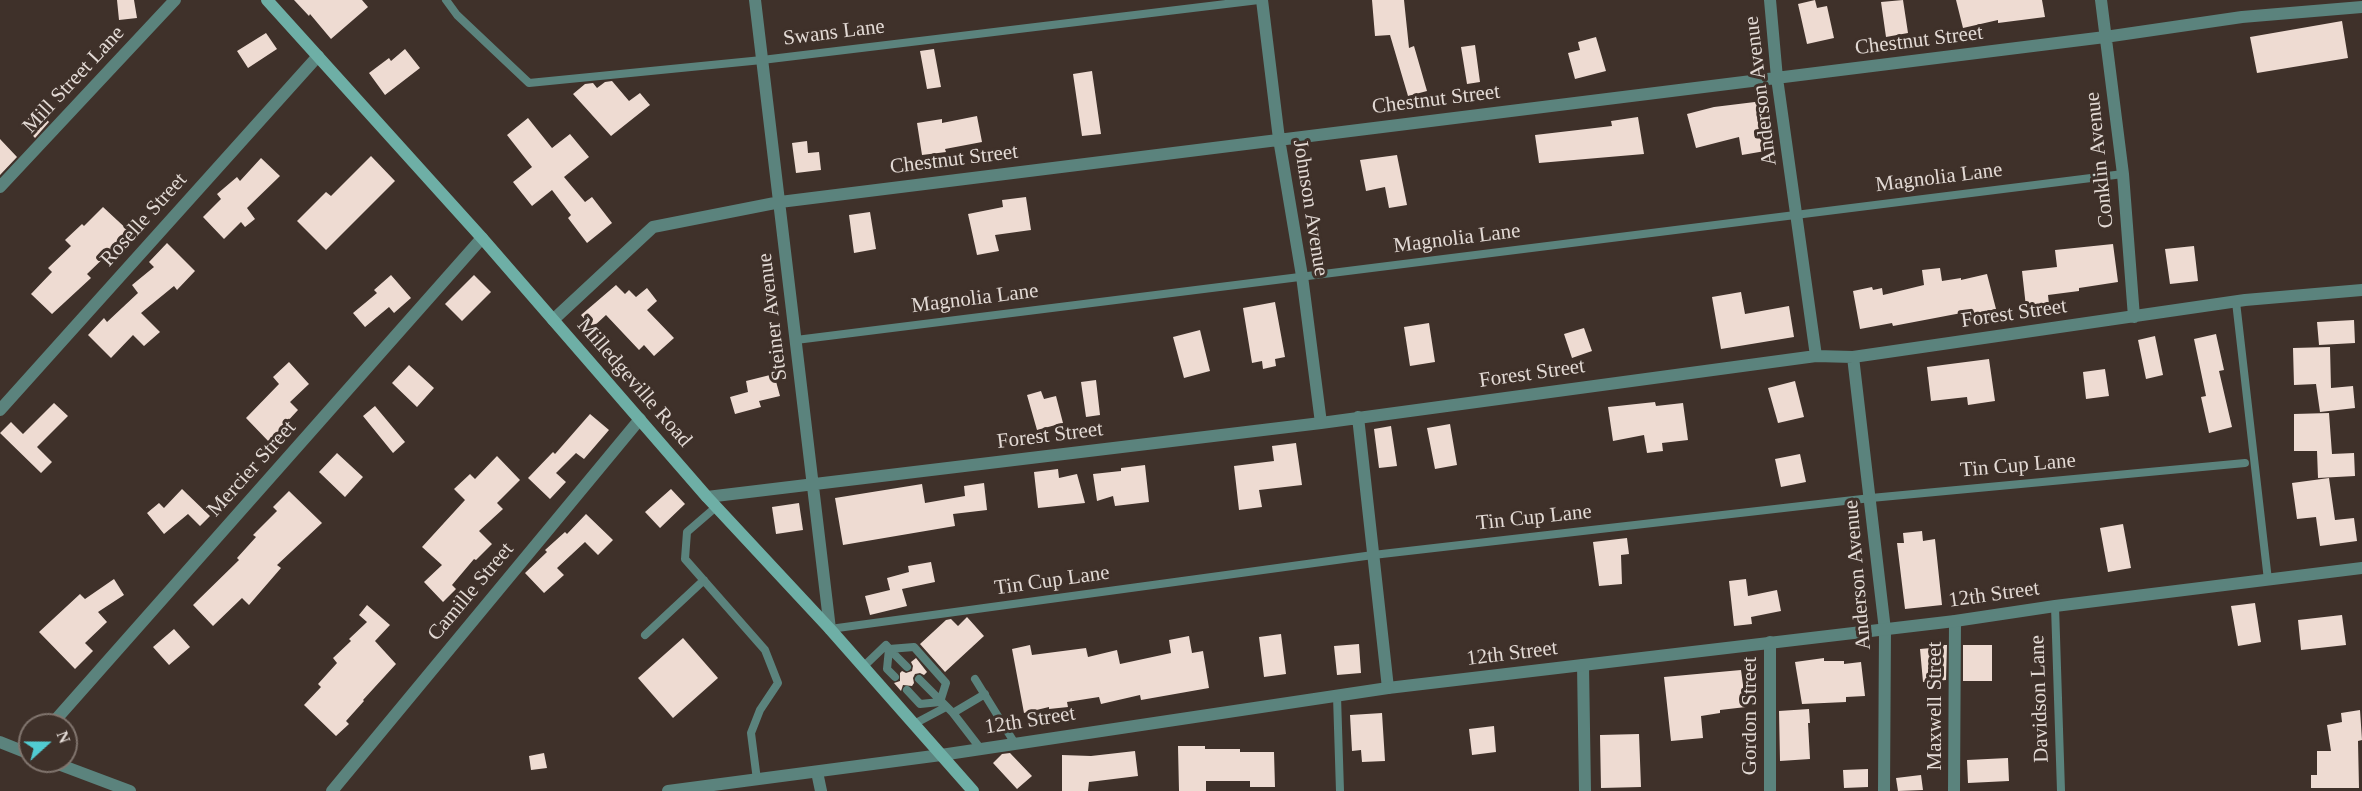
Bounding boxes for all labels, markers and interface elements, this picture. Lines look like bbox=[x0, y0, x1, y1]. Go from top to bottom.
street label: Swans Lane bbox=[782, 14, 886, 52]
street label: Anderson Avenue bbox=[1739, 15, 1783, 167]
street label: Mill Street Lane bbox=[18, 21, 130, 139]
street label: Chestnut Street bbox=[1853, 21, 1985, 61]
street label: Chestnut Street bbox=[1370, 80, 1502, 120]
street label: Conklin Avenue bbox=[2080, 91, 2120, 229]
street label: Johnson Avenue bbox=[1287, 138, 1333, 278]
street label: Chestnut Street bbox=[888, 140, 1020, 180]
street label: Magnolia Lane bbox=[1874, 158, 2004, 198]
street label: Roselle Street bbox=[95, 168, 193, 272]
street label: Magnolia Lane bbox=[1392, 219, 1522, 259]
street label: Steiner Avenue bbox=[753, 252, 793, 382]
street label: Magnolia Lane bbox=[910, 279, 1040, 319]
street label: Forest Street bbox=[1959, 294, 2069, 334]
street label: Milledgeville Road bbox=[571, 313, 697, 453]
street label: Forest Street bbox=[1477, 354, 1587, 394]
street label: Mercier Street bbox=[202, 416, 302, 522]
street label: Forest Street bbox=[995, 417, 1105, 455]
street label: Tin Cup Lane bbox=[1959, 448, 2077, 484]
street label: Tin Cup Lane bbox=[1475, 499, 1593, 537]
street label: Anderson Avenue bbox=[1839, 499, 1877, 651]
street label: Camille Street bbox=[423, 538, 519, 646]
street label: Tin Cup Lane bbox=[993, 560, 1111, 602]
street label: 12th Street bbox=[1947, 576, 2041, 614]
street label: Davidson Lane bbox=[2025, 635, 2055, 763]
street label: 12th Street bbox=[1465, 636, 1559, 672]
street label: Maxwell Street bbox=[1922, 642, 1948, 770]
street label: Gordon Street bbox=[1737, 657, 1763, 775]
street label: 12th Street bbox=[983, 701, 1077, 741]
north arrow bbox=[18, 713, 78, 773]
text: N bbox=[53, 729, 73, 746]

